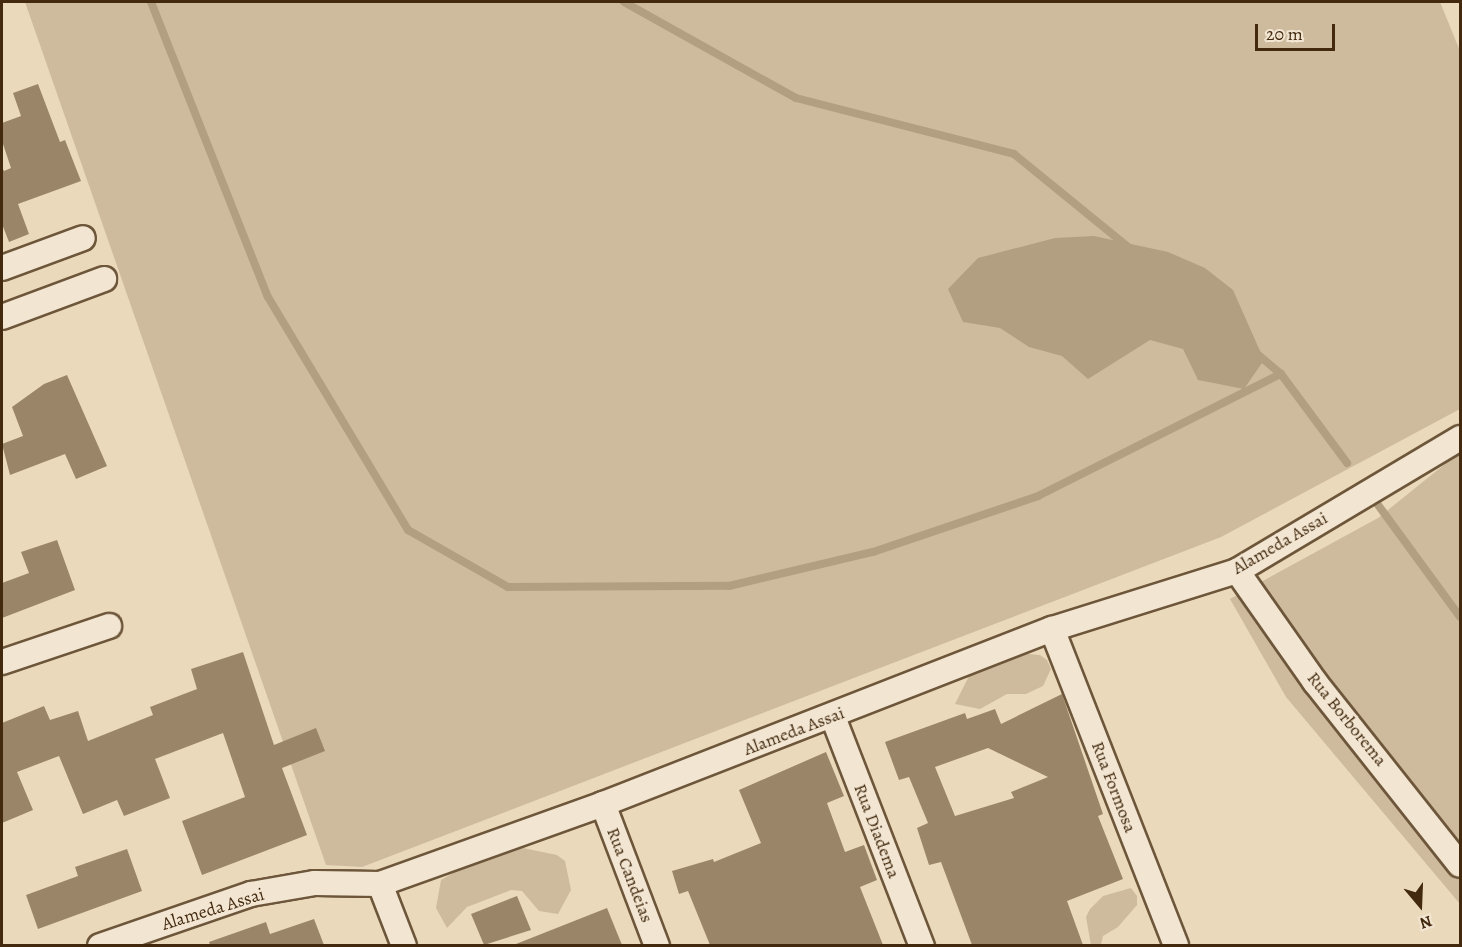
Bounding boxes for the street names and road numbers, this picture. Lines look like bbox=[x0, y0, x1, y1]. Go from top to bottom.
street label: Alameda Assai bbox=[1229, 507, 1331, 579]
street label: Rua Borborema bbox=[1302, 668, 1392, 770]
street label: Alameda Assai bbox=[741, 702, 847, 760]
street label: Rua Formosa bbox=[1087, 738, 1141, 836]
street label: Rua Diadema bbox=[849, 781, 905, 881]
street label: Rua Candeias bbox=[602, 824, 658, 926]
street label: Alameda Assai bbox=[159, 883, 267, 935]

